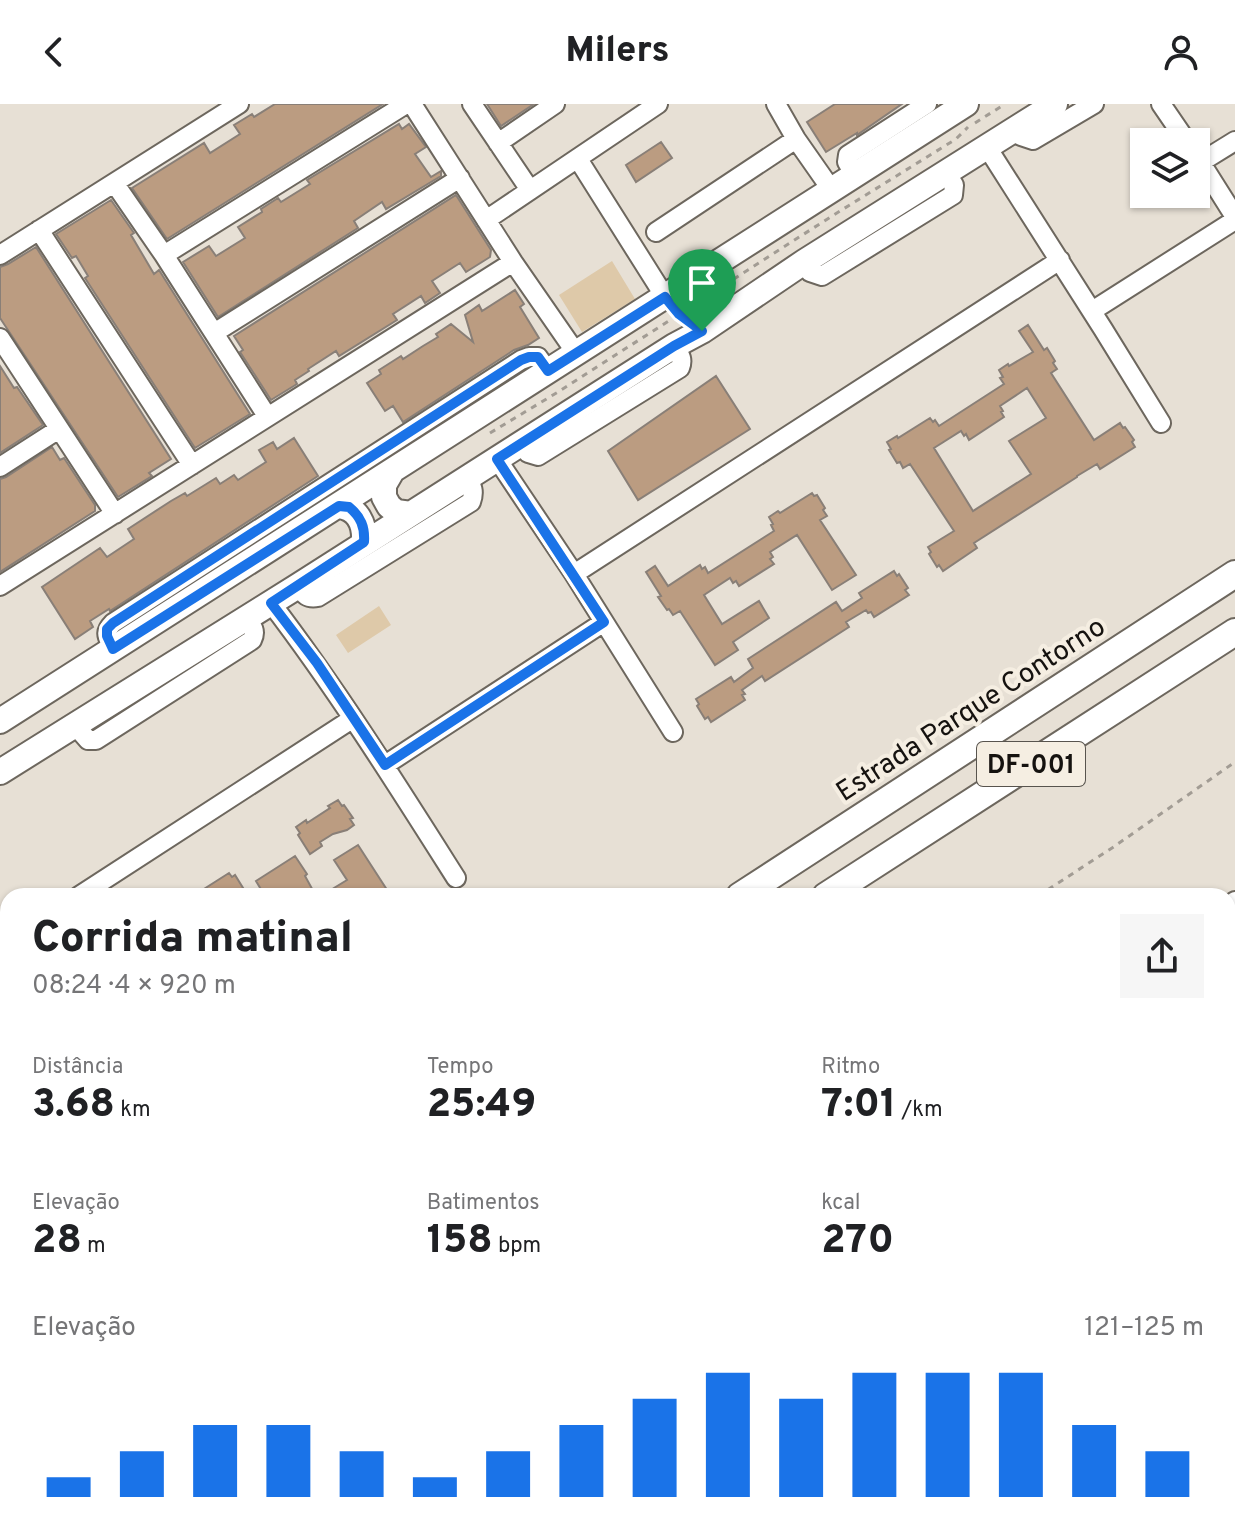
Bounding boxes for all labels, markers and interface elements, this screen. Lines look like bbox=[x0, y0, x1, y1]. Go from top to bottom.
text: Milers bbox=[566, 29, 669, 75]
icon: back bbox=[32, 30, 76, 74]
icon: person bbox=[1159, 30, 1203, 74]
map controls bbox=[1130, 128, 1210, 208]
button: layers bbox=[1130, 128, 1210, 208]
pin bbox=[668, 249, 736, 331]
icon: arrive bbox=[680, 261, 724, 305]
street label: Estrada Parque Contorno bbox=[830, 610, 1113, 811]
road number: DF-001 bbox=[977, 742, 1085, 786]
text: Corrida matinal bbox=[32, 912, 353, 968]
button: share bbox=[1120, 914, 1204, 998]
text: 08:24 · 4 × 920 m bbox=[32, 970, 236, 1003]
text: Distância bbox=[32, 1054, 123, 1081]
text: Tempo bbox=[427, 1054, 494, 1081]
text: Ritmo bbox=[821, 1054, 880, 1081]
text: 3.68 bbox=[32, 1081, 115, 1131]
text: 25:49 bbox=[427, 1081, 536, 1131]
text: 7:01 bbox=[821, 1081, 896, 1131]
text: km bbox=[115, 1097, 151, 1124]
text: /km bbox=[896, 1097, 943, 1124]
text: Elevação bbox=[32, 1190, 120, 1217]
text: Batimentos bbox=[427, 1190, 540, 1217]
text: kcal bbox=[821, 1190, 860, 1217]
text: 28 bbox=[32, 1217, 82, 1267]
text: 158 bbox=[427, 1217, 493, 1267]
text: 270 bbox=[821, 1217, 894, 1267]
text: m bbox=[82, 1233, 106, 1260]
text: bpm bbox=[493, 1233, 541, 1260]
text: Elevação bbox=[32, 1312, 136, 1345]
text: 121–125 m bbox=[1084, 1312, 1204, 1345]

